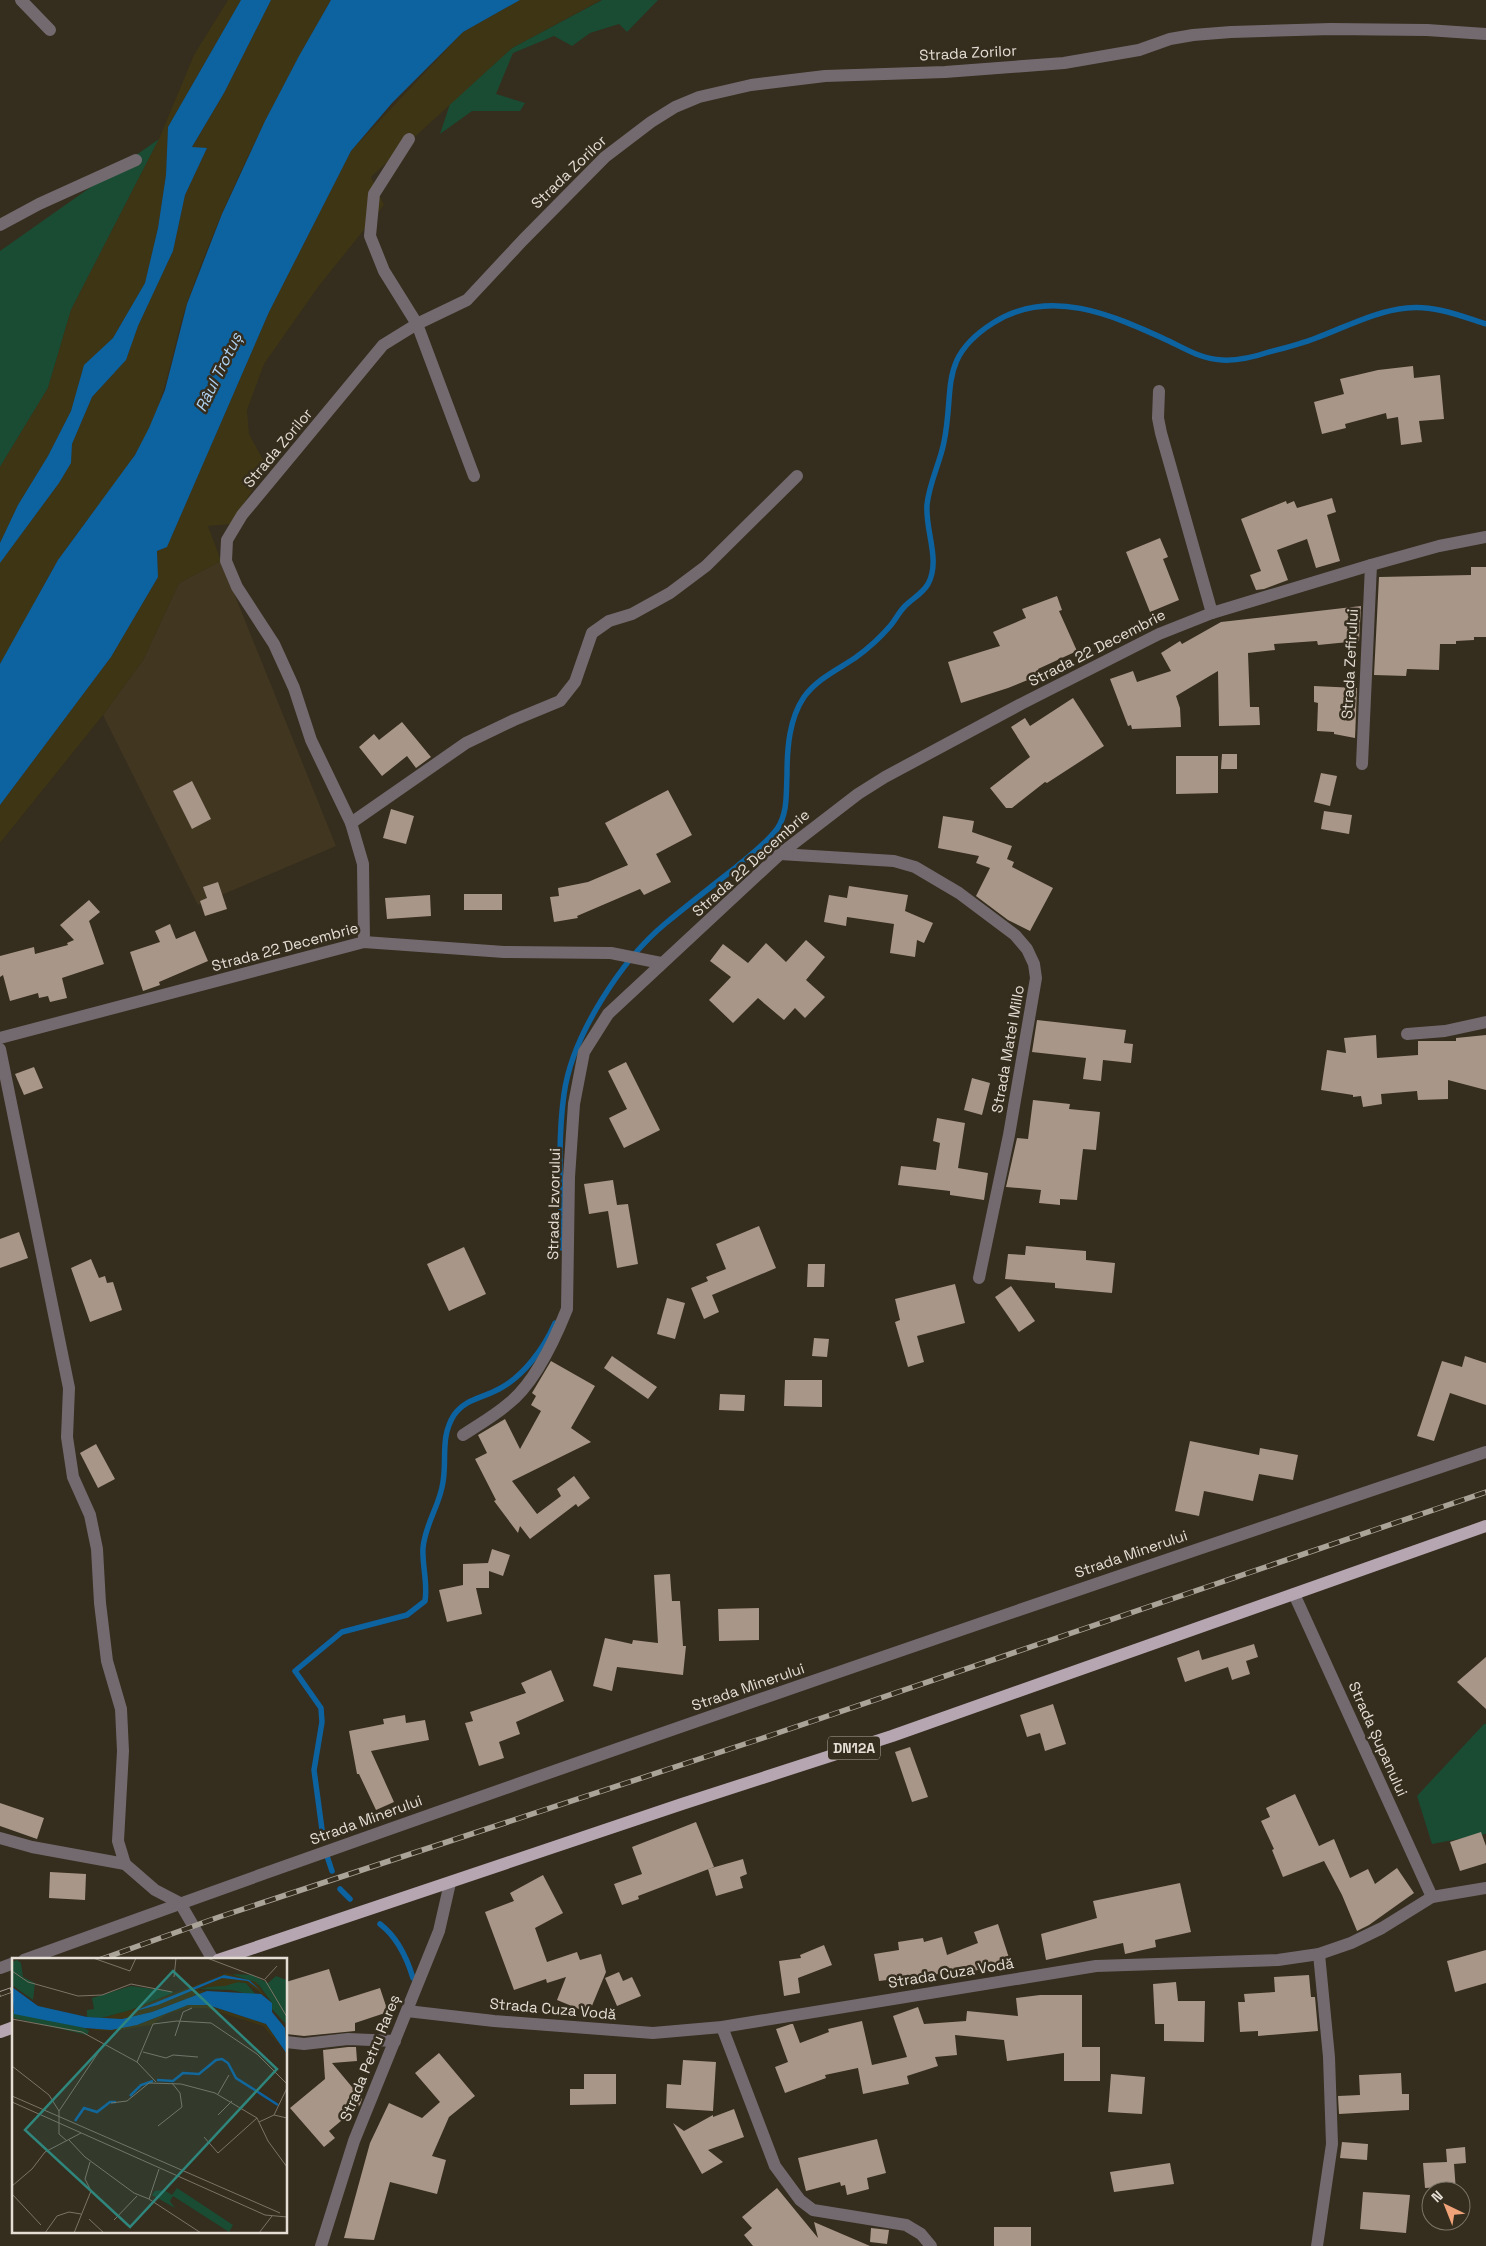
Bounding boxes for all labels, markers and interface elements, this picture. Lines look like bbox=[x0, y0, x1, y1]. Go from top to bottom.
street label: Strada Zorilor bbox=[919, 40, 1018, 65]
street label: Strada Zorilor bbox=[527, 131, 611, 212]
water label: Râul Trotuș bbox=[190, 329, 247, 415]
street label: Strada Zorilor bbox=[239, 404, 317, 491]
street label: Strada 22 Decembrie bbox=[1025, 605, 1169, 690]
street label: Strada Zefirului bbox=[1337, 608, 1362, 720]
street label: Strada 22 Decembrie bbox=[688, 805, 813, 920]
street label: Strada 22 Decembrie bbox=[209, 918, 361, 975]
street label: Strada Matei Millo bbox=[987, 983, 1028, 1114]
street label: Strada Izvorului bbox=[543, 1148, 564, 1260]
street label: Strada Minerului bbox=[1072, 1525, 1190, 1582]
street label: Strada Minerului bbox=[689, 1658, 807, 1715]
street label: Strada Șupanului bbox=[1345, 1679, 1412, 1799]
road number: DN12A bbox=[828, 1736, 880, 1760]
street label: Strada Minerului bbox=[307, 1790, 425, 1849]
street label: Strada Cuza Vodă bbox=[887, 1953, 1016, 1992]
inset map bbox=[12, 1958, 288, 2234]
street label: Strada Petru Rareș bbox=[335, 1991, 404, 2124]
street label: Strada Cuza Vodă bbox=[489, 1993, 618, 2024]
north arrow bbox=[1421, 2181, 1471, 2231]
text: N bbox=[1428, 2187, 1447, 2206]

